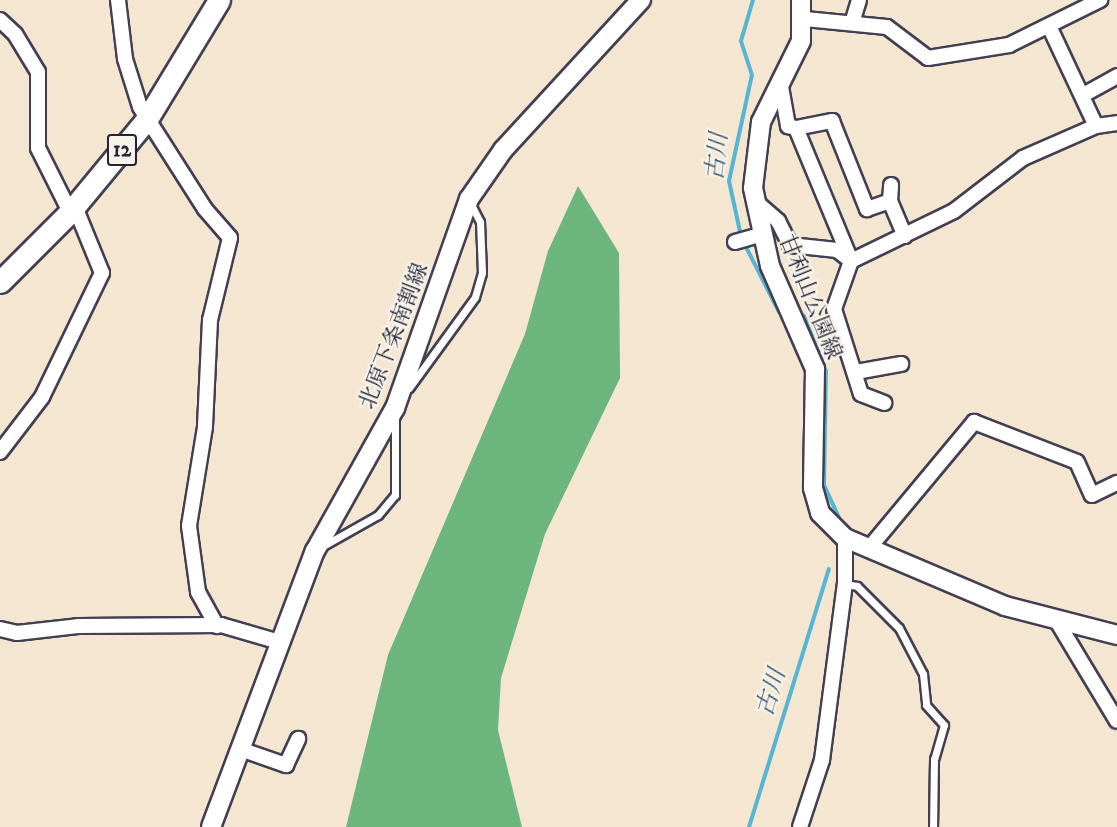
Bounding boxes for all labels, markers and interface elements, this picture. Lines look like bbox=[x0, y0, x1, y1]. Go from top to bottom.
road number: 12 bbox=[106, 132, 138, 168]
water label: 古川 bbox=[701, 132, 735, 182]
street label: 甘利山公園線 bbox=[773, 231, 847, 363]
street label: 北原下条南割線 bbox=[354, 259, 434, 413]
water label: 古川 bbox=[751, 666, 793, 720]

